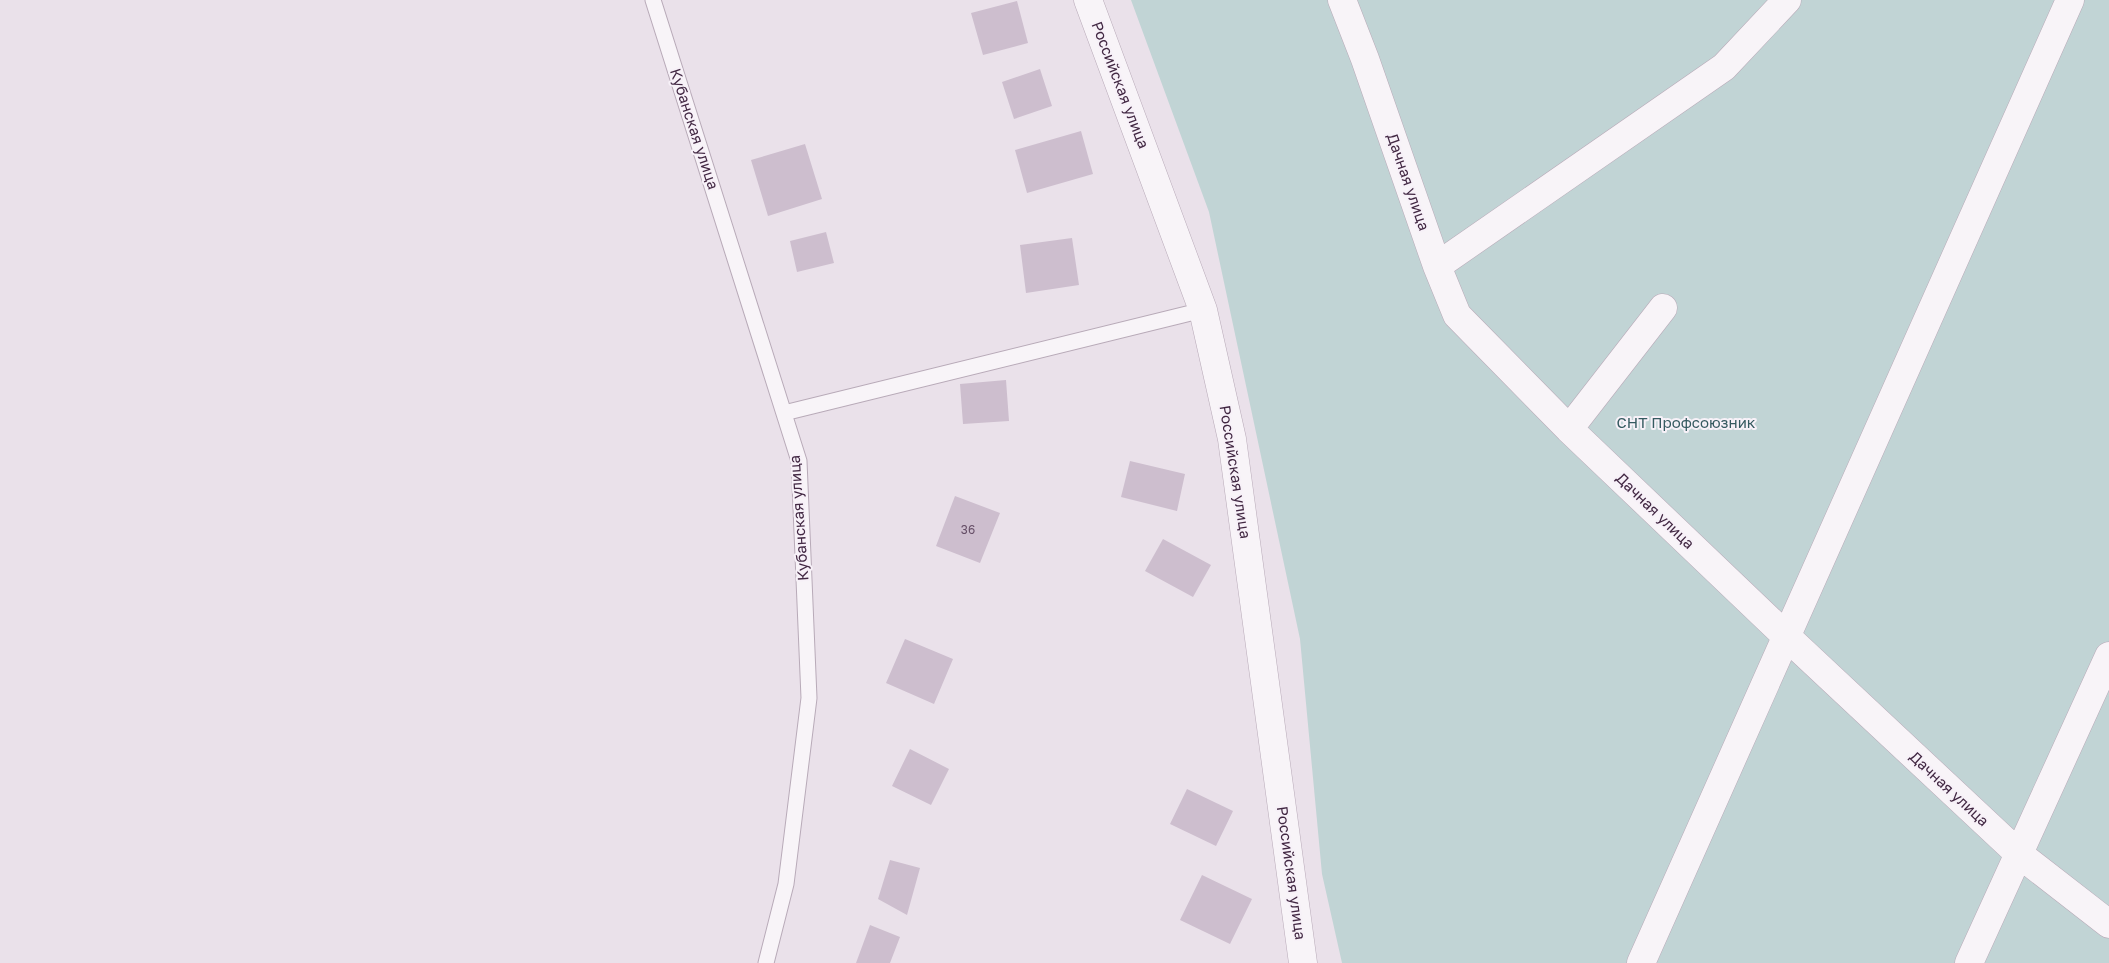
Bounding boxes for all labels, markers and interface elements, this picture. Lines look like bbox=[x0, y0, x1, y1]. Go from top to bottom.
street label: Российская улица bbox=[1088, 19, 1153, 151]
street label: Кубанская улица bbox=[667, 66, 723, 192]
street label: Дачная улица bbox=[1384, 131, 1434, 233]
street label: Российская улица bbox=[1217, 404, 1255, 540]
park label: СНТ Профсоюзник bbox=[1617, 413, 1756, 431]
street label: Кубанская улица bbox=[785, 454, 811, 582]
street label: Дачная улица bbox=[1613, 469, 1699, 552]
house number: 36 bbox=[961, 522, 975, 537]
street label: Дачная улица bbox=[1906, 747, 1993, 830]
street label: Российская улица bbox=[1274, 805, 1310, 941]

